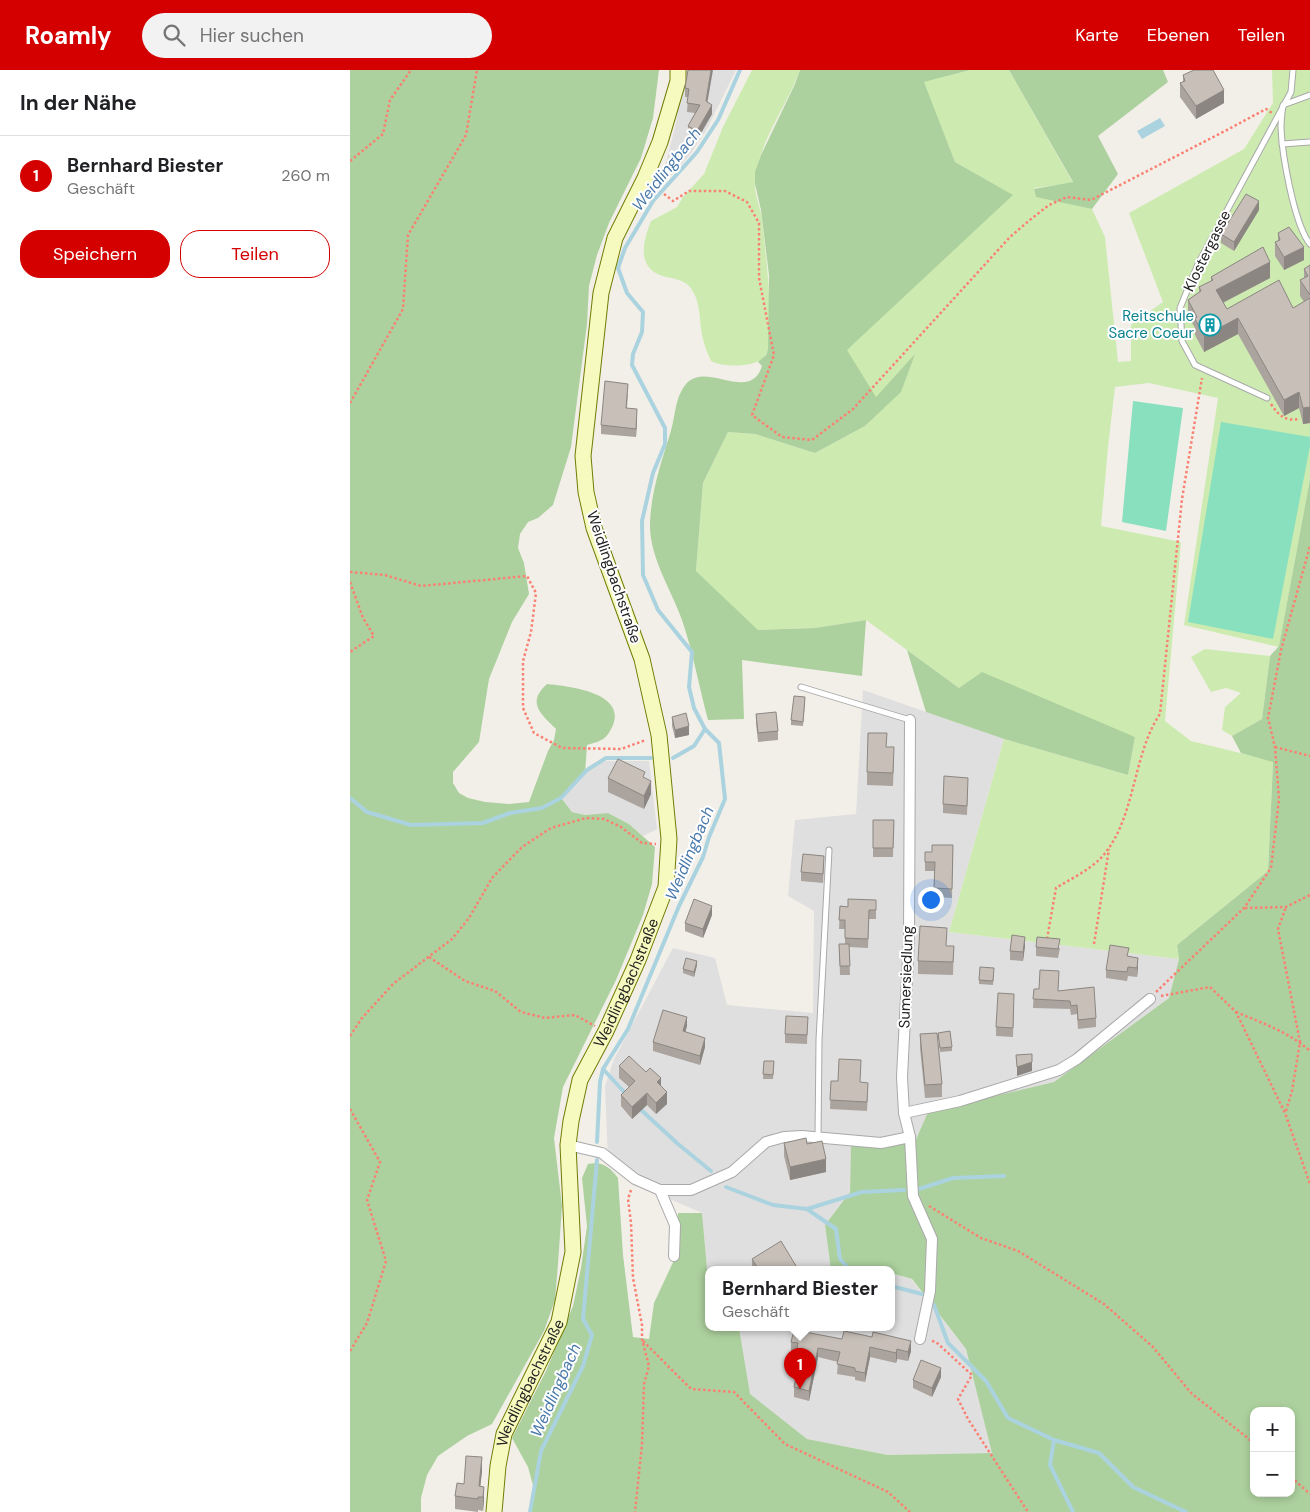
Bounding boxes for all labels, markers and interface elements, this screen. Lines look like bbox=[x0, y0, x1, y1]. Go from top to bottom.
search box bbox=[142, 13, 492, 58]
text: Roamly bbox=[25, 20, 112, 51]
icon: search bbox=[160, 21, 188, 49]
text: Hier suchen bbox=[200, 23, 304, 48]
text: Karte bbox=[1075, 23, 1119, 47]
text: Ebenen bbox=[1147, 23, 1209, 47]
text: Teilen bbox=[1237, 23, 1285, 47]
text: In der Nähe bbox=[20, 89, 137, 117]
water label: Weidlingbach bbox=[627, 123, 706, 215]
text: Bernhard Biester bbox=[67, 153, 223, 178]
text: 1 bbox=[33, 165, 39, 186]
text: 260 m bbox=[281, 165, 330, 186]
text: Geschäft bbox=[67, 178, 135, 199]
street label: Klostergasse bbox=[1179, 207, 1235, 295]
button: Speichern bbox=[20, 230, 170, 278]
button: Teilen bbox=[180, 230, 330, 278]
place label: Reitschule Sacre Coeur bbox=[1108, 306, 1194, 343]
building icon: Reitschule Sacre Coeur bbox=[1198, 313, 1222, 337]
street label: Weidlingbachstraße bbox=[582, 508, 646, 646]
water label: Weidlingbach bbox=[660, 803, 719, 903]
your location bbox=[918, 887, 944, 913]
street label: Weidlingbachstraße bbox=[589, 915, 663, 1051]
street label: Sumersiedlung bbox=[894, 925, 918, 1029]
popup bbox=[705, 1266, 895, 1331]
text: Bernhard Biester bbox=[722, 1276, 878, 1301]
text: Geschäft bbox=[722, 1301, 790, 1322]
street label: Weidlingbachstraße bbox=[496, 1315, 566, 1449]
water label: Weidlingbach bbox=[526, 1340, 584, 1440]
pin: 1 bbox=[784, 1348, 816, 1389]
map controls bbox=[1250, 1407, 1295, 1497]
button: + bbox=[1250, 1407, 1295, 1452]
button: − bbox=[1250, 1452, 1295, 1497]

